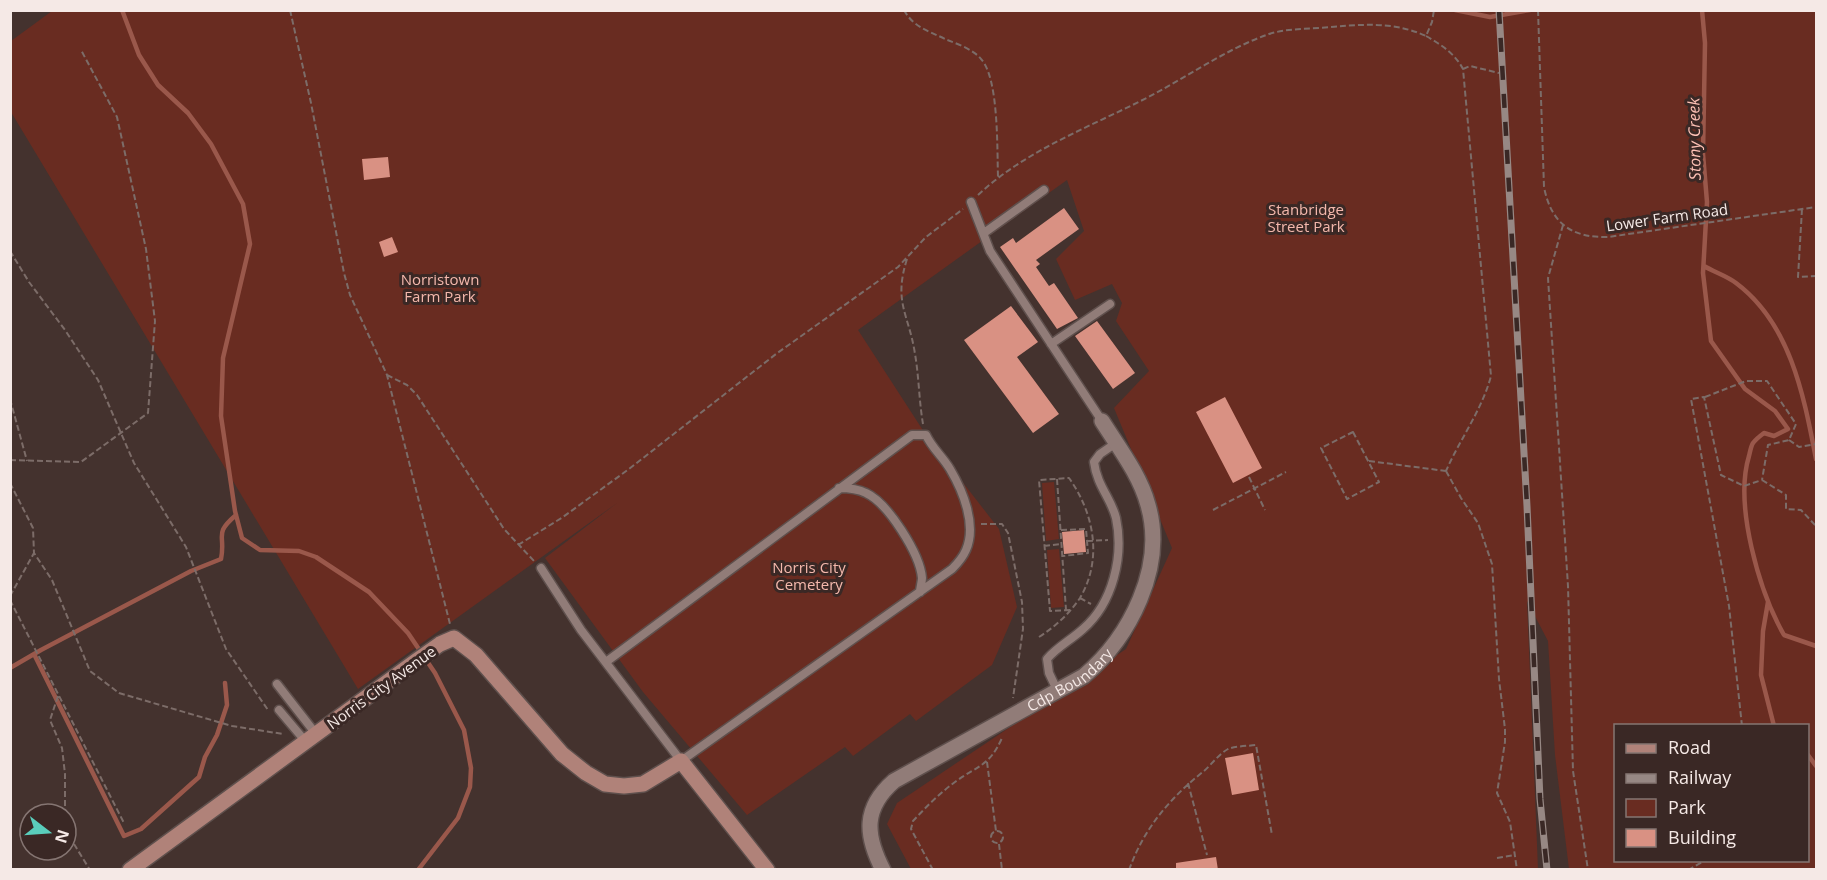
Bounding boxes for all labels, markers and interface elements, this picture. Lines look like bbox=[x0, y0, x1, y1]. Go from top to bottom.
water label: Stony Creek bbox=[1682, 96, 1706, 180]
park label: Stanbridge Street Park bbox=[1267, 199, 1345, 236]
street label: Lower Farm Road bbox=[1605, 199, 1729, 235]
park label: Norristown Farm Park bbox=[401, 269, 479, 306]
park label: Norris City Cemetery bbox=[772, 557, 846, 594]
street label: Norris City Avenue bbox=[323, 641, 439, 733]
street label: Cdp Boundary bbox=[1023, 643, 1117, 716]
legend bbox=[1614, 724, 1809, 862]
text: Road bbox=[1668, 735, 1711, 759]
text: Railway bbox=[1668, 765, 1732, 789]
text: Park bbox=[1668, 795, 1706, 819]
north arrow bbox=[18, 802, 78, 862]
text: Building bbox=[1668, 825, 1736, 849]
text: N bbox=[50, 827, 75, 846]

